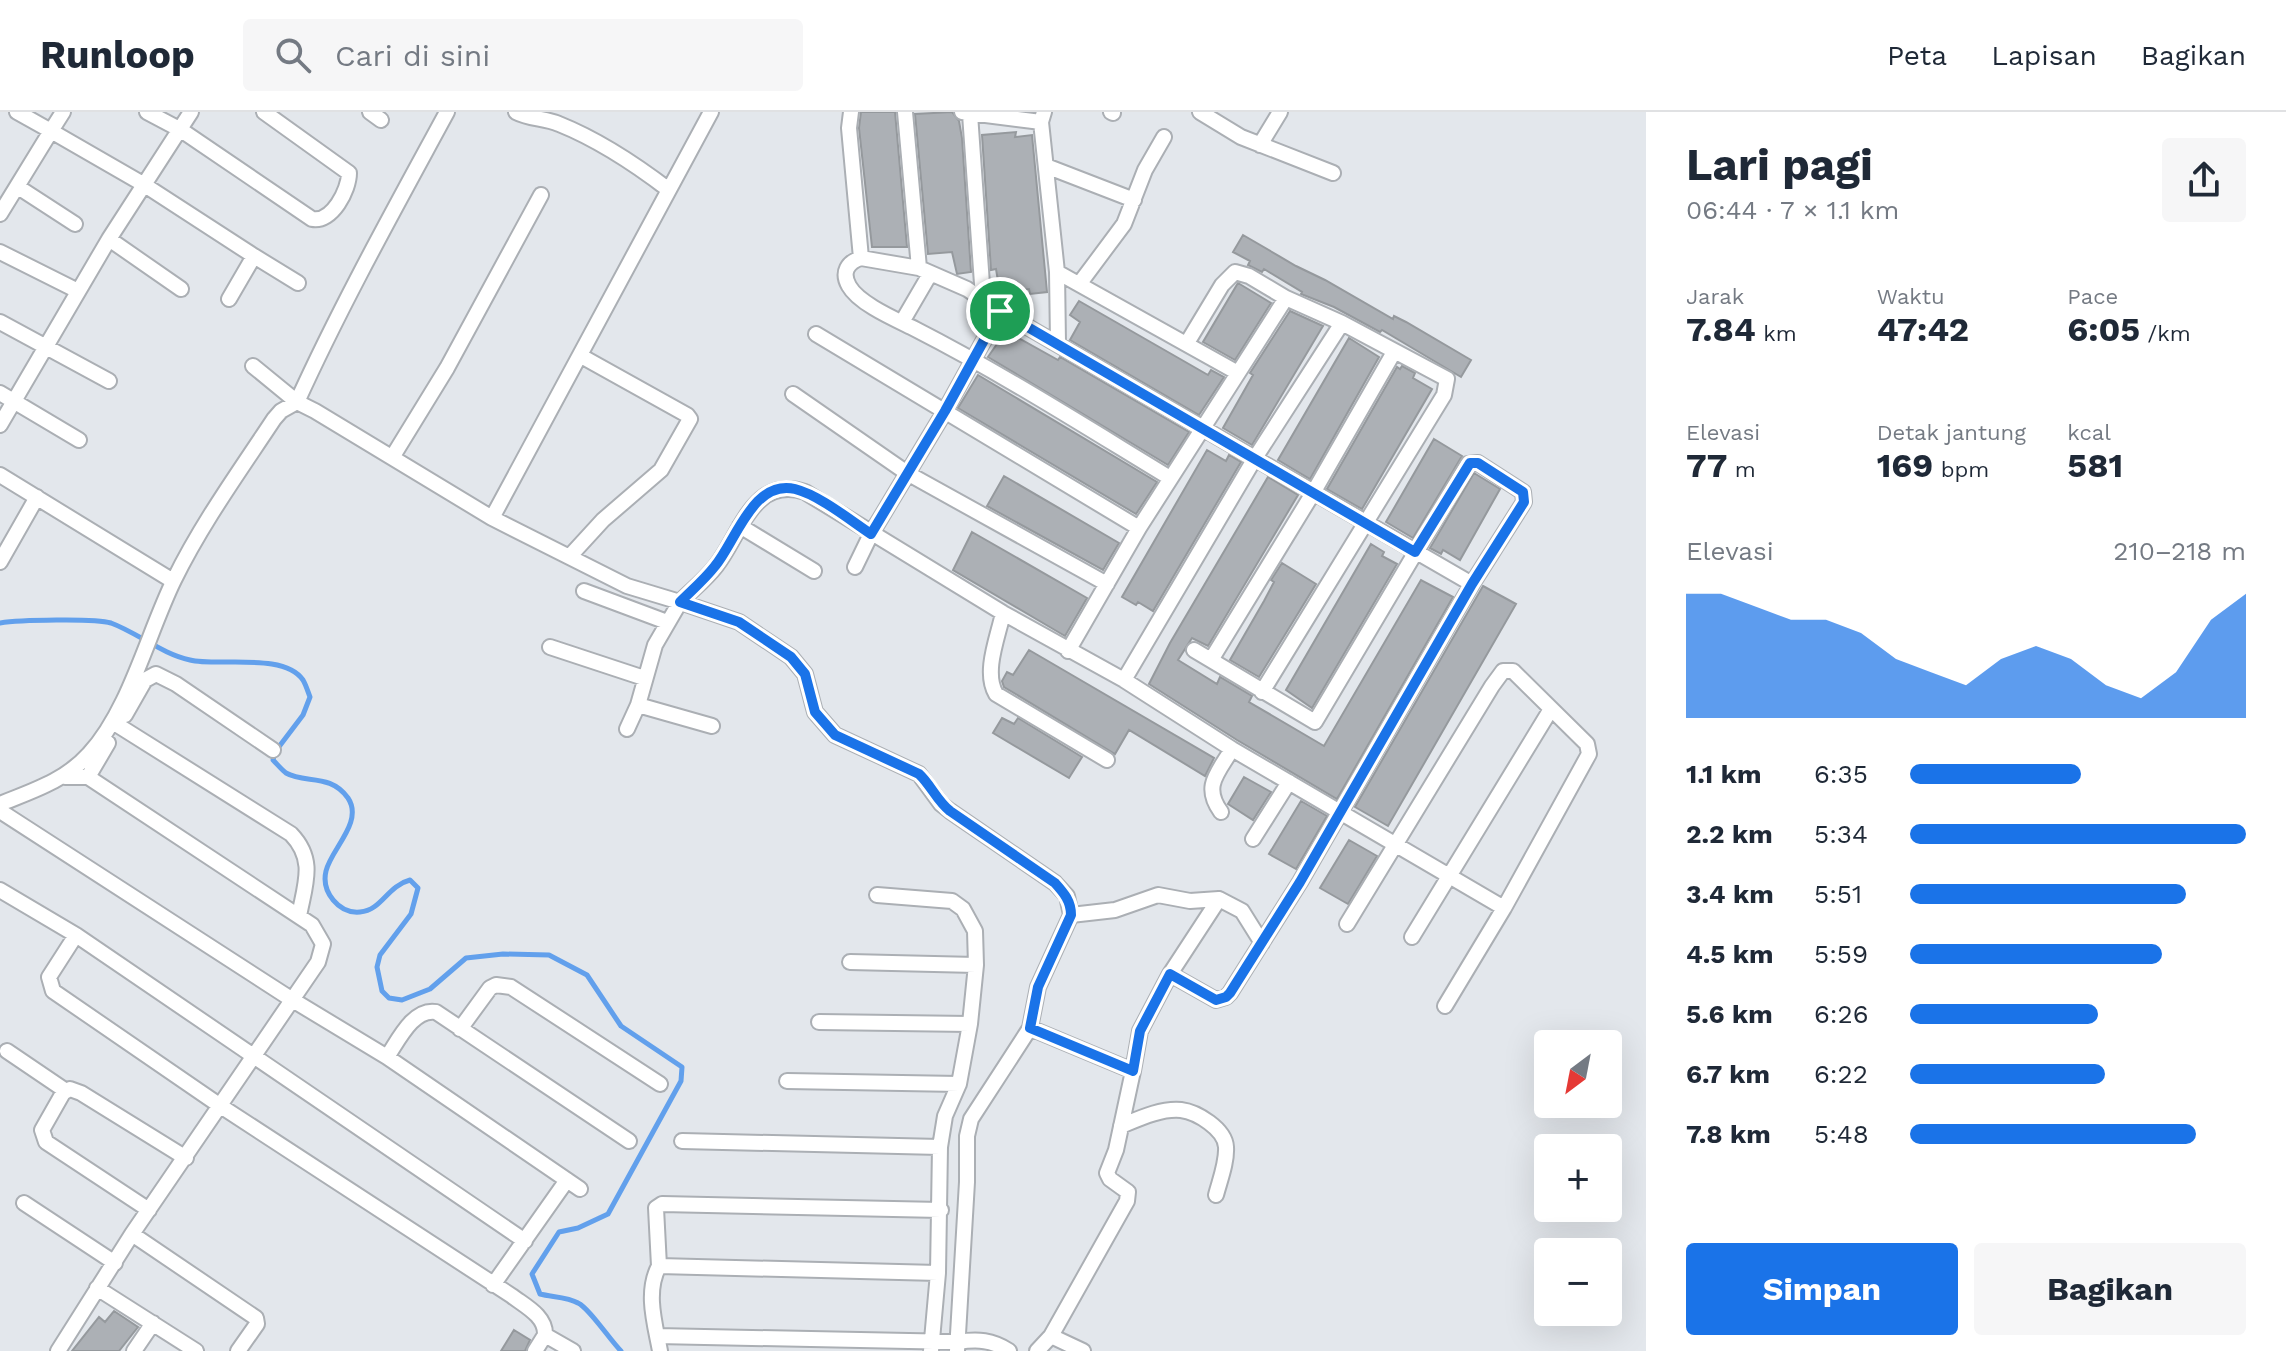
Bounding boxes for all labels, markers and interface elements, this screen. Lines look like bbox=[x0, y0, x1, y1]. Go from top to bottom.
search box bbox=[243, 19, 803, 91]
text: Runloop bbox=[40, 33, 195, 77]
icon: search bbox=[271, 33, 315, 77]
text: Cari di sini bbox=[335, 38, 490, 73]
text: Peta bbox=[1887, 39, 1947, 72]
text: Lapisan bbox=[1991, 39, 2097, 72]
text: Bagikan bbox=[2141, 39, 2246, 72]
button: share bbox=[2162, 138, 2246, 222]
text: Lari pagi bbox=[1686, 139, 1873, 191]
text: 06:44 · 7 × 1.1 km bbox=[1686, 195, 1899, 225]
pin bbox=[966, 277, 1034, 345]
text: Jarak bbox=[1686, 284, 1744, 309]
text: Waktu bbox=[1877, 284, 1945, 309]
text: Pace bbox=[2067, 284, 2118, 309]
icon: arrive bbox=[978, 289, 1022, 333]
text: 7.84 bbox=[1686, 309, 1756, 349]
text: 47:42 bbox=[1877, 309, 1969, 349]
text: 6:05 bbox=[2067, 309, 2140, 349]
text: km bbox=[1756, 321, 1797, 346]
text: /km bbox=[2140, 321, 2191, 346]
text: Elevasi bbox=[1686, 420, 1760, 445]
text: Detak jantung bbox=[1877, 420, 2026, 445]
text: kcal bbox=[2067, 420, 2111, 445]
text: 77 bbox=[1686, 445, 1727, 485]
text: 169 bbox=[1877, 445, 1933, 485]
text: 581 bbox=[2067, 445, 2123, 485]
text: m bbox=[1727, 457, 1756, 482]
text: bpm bbox=[1933, 457, 1989, 482]
text: Elevasi bbox=[1686, 536, 1774, 566]
text: 210–218 m bbox=[2113, 536, 2246, 566]
text: 1.1 km bbox=[1686, 759, 1761, 789]
text: 6:35 bbox=[1814, 759, 1868, 789]
text: 2.2 km bbox=[1686, 819, 1773, 849]
text: 5:34 bbox=[1814, 819, 1868, 849]
text: 3.4 km bbox=[1686, 879, 1774, 909]
text: 5:51 bbox=[1814, 879, 1862, 909]
text: 4.5 km bbox=[1686, 939, 1773, 969]
text: 5:59 bbox=[1814, 939, 1868, 969]
text: 5.6 km bbox=[1686, 999, 1773, 1029]
text: 6:26 bbox=[1814, 999, 1868, 1029]
north arrow bbox=[1534, 1030, 1622, 1118]
map controls bbox=[1534, 1030, 1622, 1326]
text: 6.7 km bbox=[1686, 1059, 1770, 1089]
text: 6:22 bbox=[1814, 1059, 1868, 1089]
text: 7.8 km bbox=[1686, 1119, 1771, 1149]
text: 5:48 bbox=[1814, 1119, 1869, 1149]
button: + bbox=[1534, 1134, 1622, 1222]
button: − bbox=[1534, 1238, 1622, 1326]
button: Simpan bbox=[1686, 1243, 1958, 1335]
button: Bagikan bbox=[1974, 1243, 2246, 1335]

